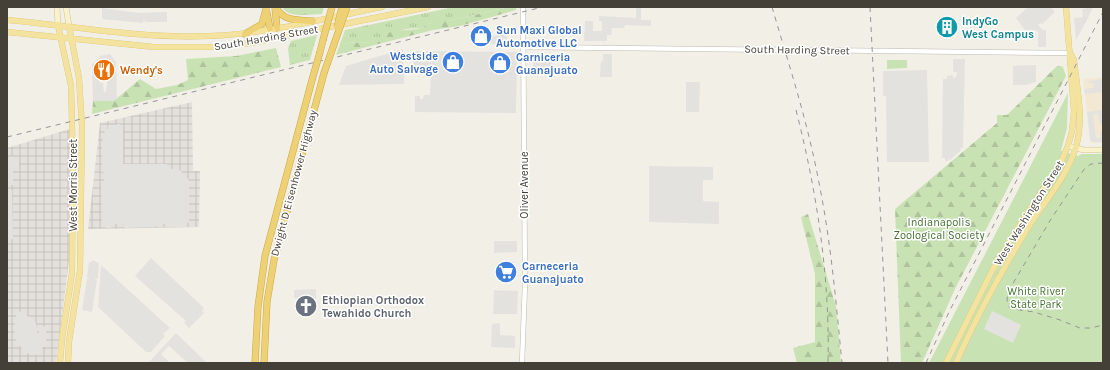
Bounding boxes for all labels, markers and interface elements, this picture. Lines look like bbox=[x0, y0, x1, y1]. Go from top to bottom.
building icon: IndyGo West Campus bbox=[934, 14, 960, 40]
place label: IndyGo West Campus bbox=[962, 15, 1034, 41]
street label: South Harding Street bbox=[213, 22, 319, 54]
shop icon: Sun Maxi Global Automotive LLC bbox=[468, 23, 494, 49]
place label: Sun Maxi Global Automotive LLC bbox=[496, 24, 582, 50]
street label: South Harding Street bbox=[744, 43, 850, 57]
shop icon: Westside Auto Salvage bbox=[440, 49, 466, 75]
place label: Westside Auto Salvage bbox=[370, 50, 438, 76]
shop icon: Carniceria Guanajuato bbox=[487, 50, 513, 76]
place label: Carniceria Guanajuato bbox=[516, 51, 578, 77]
restaurant icon: Wendy's bbox=[91, 57, 117, 83]
place label: Wendy's bbox=[120, 64, 163, 77]
street label: Dwight D Eisenhower Highway bbox=[268, 108, 320, 258]
street label: West Morris Street bbox=[67, 139, 80, 231]
street label: Oliver Avenue bbox=[518, 151, 531, 219]
street label: West Washington Street bbox=[991, 158, 1067, 268]
park label: Indianapolis Zoological Society bbox=[893, 216, 985, 242]
supermarket icon: Carneceria Guanajuato bbox=[493, 259, 519, 285]
place label: Carneceria Guanajuato bbox=[522, 260, 584, 286]
park label: White River State Park bbox=[1007, 285, 1065, 311]
church icon: Ethiopian Orthodox Tewahido Church bbox=[293, 293, 319, 319]
place label: Ethiopian Orthodox Tewahido Church bbox=[322, 294, 424, 320]

